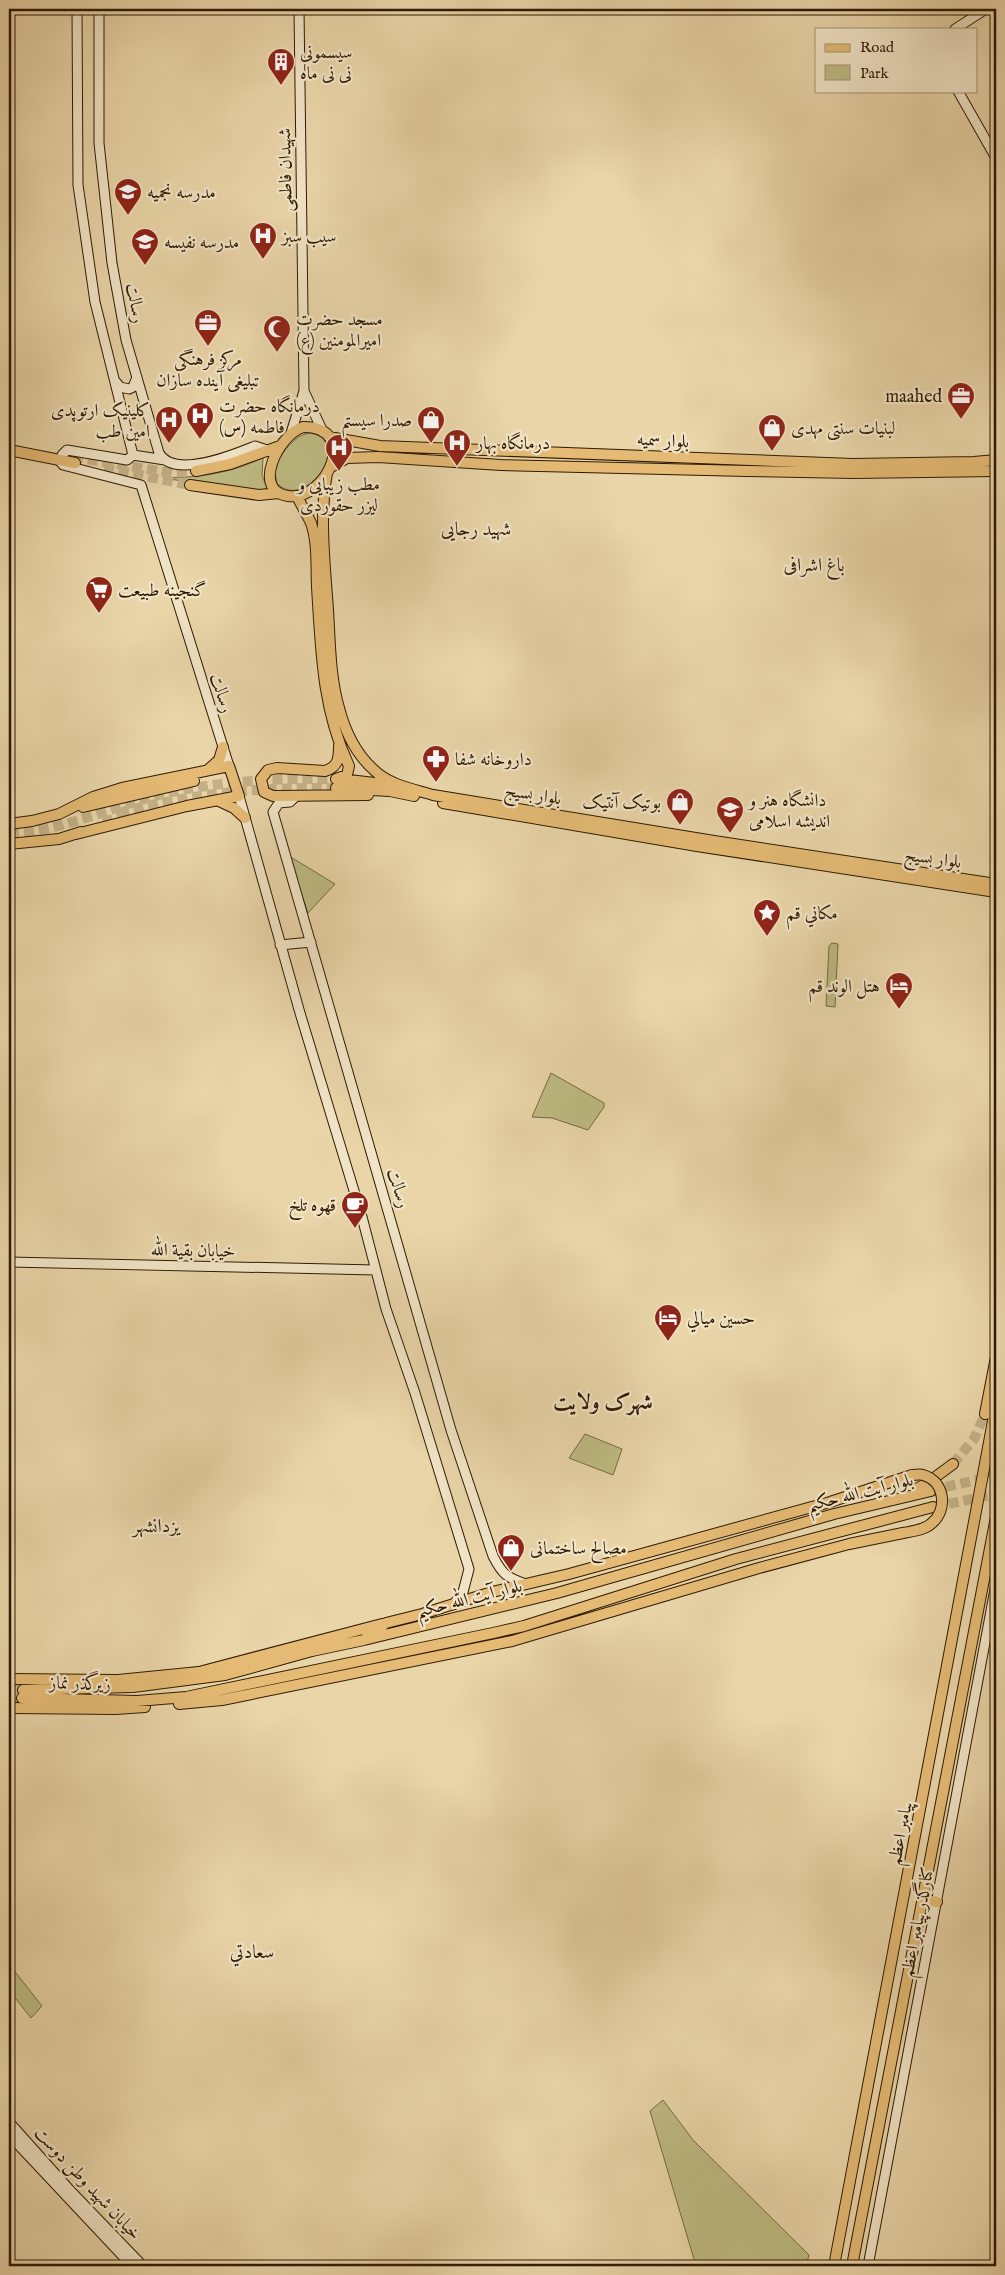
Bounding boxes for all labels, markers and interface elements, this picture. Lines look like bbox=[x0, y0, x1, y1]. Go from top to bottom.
legend bbox=[815, 28, 978, 92]
text: Road bbox=[860, 38, 895, 57]
place label: سیسمونی نی نی ماه bbox=[300, 42, 353, 86]
building icon: سیسمونی نی نی ماه bbox=[266, 47, 296, 86]
text: Park bbox=[860, 64, 890, 83]
street label: شهیدان فاطمی bbox=[274, 128, 299, 212]
school or university icon: مدرسه نجمیه bbox=[113, 177, 143, 216]
place label: مدرسه نجمیه bbox=[147, 182, 216, 205]
hospital icon: سیب سبز bbox=[248, 221, 278, 260]
place label: سیب سبز bbox=[280, 226, 337, 249]
school or university icon: مدرسه نفیسه bbox=[130, 227, 160, 266]
place label: مدرسه نفیسه bbox=[164, 232, 239, 255]
street label: رسالت bbox=[120, 281, 149, 325]
office icon: مرکز فرهنگی تبلیغی آینده سازان bbox=[193, 308, 223, 347]
place label: مسجد حضرت امیرالمومنین (ع) bbox=[296, 309, 383, 355]
mosque icon: مسجد حضرت امیرالمومنین (ع) bbox=[262, 314, 292, 353]
place label: مرکز فرهنگی تبلیغی آینده سازان bbox=[156, 348, 260, 393]
office icon: maahed bbox=[946, 381, 976, 420]
place label: maahed bbox=[885, 386, 942, 409]
place label: درمانگاه حضرت فاطمه (س) bbox=[219, 394, 320, 440]
place label: کلینیک ارتوپدی امین طب bbox=[51, 400, 150, 444]
hospital icon: درمانگاه حضرت فاطمه (س) bbox=[185, 401, 215, 440]
hospital icon: کلینیک ارتوپدی امین طب bbox=[154, 405, 184, 444]
shop icon: صدرا سیستم bbox=[416, 405, 446, 444]
place label: صدرا سیستم bbox=[341, 410, 412, 438]
shop icon: لبنیات سنتی مهدی bbox=[757, 413, 787, 452]
place label: لبنیات سنتی مهدی bbox=[791, 418, 895, 441]
hospital icon: درمانگاه بهار bbox=[442, 428, 472, 467]
street label: بلوار سمیه bbox=[636, 429, 690, 454]
place label: درمانگاه بهار bbox=[474, 431, 550, 456]
hospital icon: مطب زیبایی و لیزر حقوردی bbox=[324, 433, 354, 472]
place label: مطب زیبایی و لیزر حقوردی bbox=[296, 474, 380, 518]
district label: شهید رجایی bbox=[441, 518, 511, 542]
district label: باغ اشرافی bbox=[783, 554, 845, 580]
supermarket icon: گنجینه طبیعت bbox=[84, 575, 114, 614]
place label: گنجینه طبیعت bbox=[118, 580, 206, 603]
street label: رسالت bbox=[203, 671, 238, 716]
pharmacy icon: داروخانه شفا bbox=[421, 744, 451, 783]
place label: داروخانه شفا bbox=[455, 749, 532, 772]
street label: بلوار بسیج bbox=[502, 780, 563, 814]
shop icon: بوتیک آنتیک bbox=[665, 787, 695, 826]
place label: دانشگاه هنر و اندیشه اسلامی bbox=[747, 788, 830, 834]
place label: بوتیک آنتیک bbox=[582, 792, 661, 815]
school or university icon: دانشگاه هنر و اندیشه اسلامی bbox=[715, 795, 745, 834]
street label: بلوار بسیج bbox=[902, 844, 963, 878]
place icon: مكاني قم bbox=[752, 898, 782, 937]
place label: مكاني قم bbox=[786, 903, 838, 930]
hotel icon: هتل الوند قم bbox=[884, 971, 914, 1010]
place label: هتل الوند قم bbox=[808, 976, 880, 1003]
street label: رسالت bbox=[381, 1166, 414, 1211]
cafe icon: قهوه تلخ bbox=[340, 1190, 370, 1229]
place label: قهوه تلخ bbox=[288, 1195, 336, 1221]
street label: خیابان بقیة الله bbox=[150, 1235, 236, 1264]
hotel icon: حسين ميالي bbox=[653, 1303, 683, 1342]
place label: حسين ميالي bbox=[687, 1308, 755, 1333]
district label: شهرک ولایت bbox=[553, 1389, 653, 1417]
street label: بلوار آیت الله حکیم bbox=[804, 1465, 917, 1523]
district label: یزدانشهر bbox=[131, 1515, 181, 1539]
shop icon: مصالح ساختمانی bbox=[496, 1533, 526, 1572]
place label: مصالح ساختمانی bbox=[530, 1538, 627, 1564]
street label: بلوار آیت الله حکیم bbox=[413, 1571, 526, 1629]
street label: زیرگذر نماز bbox=[47, 1669, 111, 1697]
street label: پیامبر اعظم bbox=[884, 1799, 923, 1868]
street label: کنارگذر پیامبر اعظم bbox=[894, 1865, 944, 1980]
district label: سعادتي bbox=[230, 1941, 274, 1967]
street label: خیابان شهید وطن دوست bbox=[28, 2122, 145, 2246]

